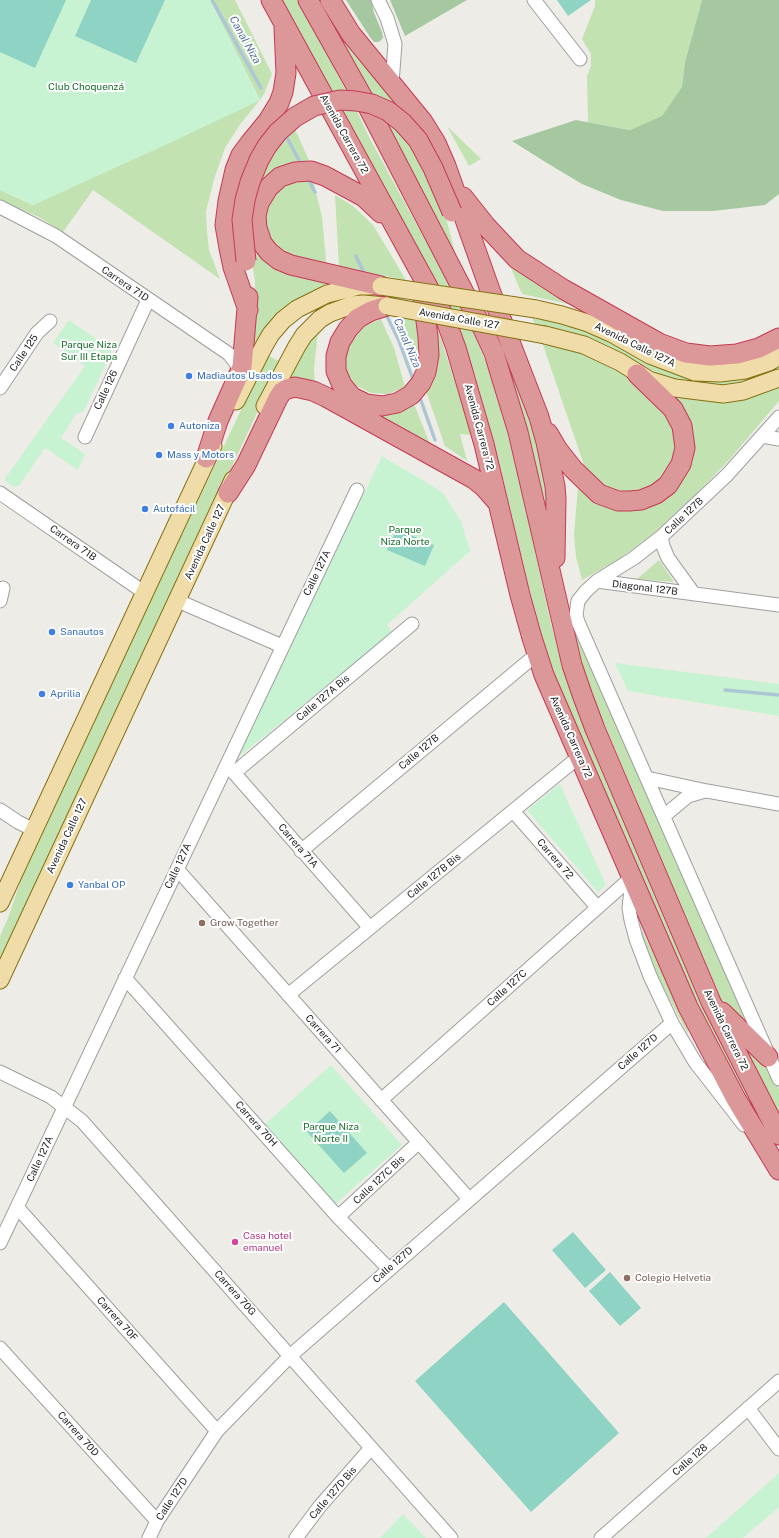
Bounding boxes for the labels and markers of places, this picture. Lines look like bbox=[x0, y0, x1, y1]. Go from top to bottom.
place label: Madiautos Usados bbox=[197, 370, 282, 382]
marker: Madiautos Usados bbox=[184, 371, 194, 381]
place label: Autoniza bbox=[179, 420, 220, 432]
marker: Autoniza bbox=[166, 421, 176, 431]
place label: Mass y Motors bbox=[167, 449, 234, 461]
marker: Mass y Motors bbox=[154, 450, 164, 460]
place label: Autofácil bbox=[153, 503, 195, 515]
marker: Autofácil bbox=[140, 504, 150, 514]
place label: Sanautos bbox=[60, 626, 104, 638]
marker: Sanautos bbox=[47, 627, 57, 637]
place label: Aprilia bbox=[50, 688, 80, 700]
marker: Aprilia bbox=[37, 689, 47, 699]
place label: Yanbal OP bbox=[78, 879, 125, 891]
marker: Yanbal OP bbox=[65, 880, 75, 890]
place label: Grow Together bbox=[210, 917, 279, 929]
marker: Grow Together bbox=[197, 918, 207, 928]
place label: Casa hotel emanuel bbox=[243, 1230, 292, 1254]
marker: Casa hotel emanuel bbox=[230, 1237, 240, 1247]
place label: Colegio Helvetia bbox=[635, 1272, 711, 1284]
marker: Colegio Helvetia bbox=[622, 1273, 632, 1283]

